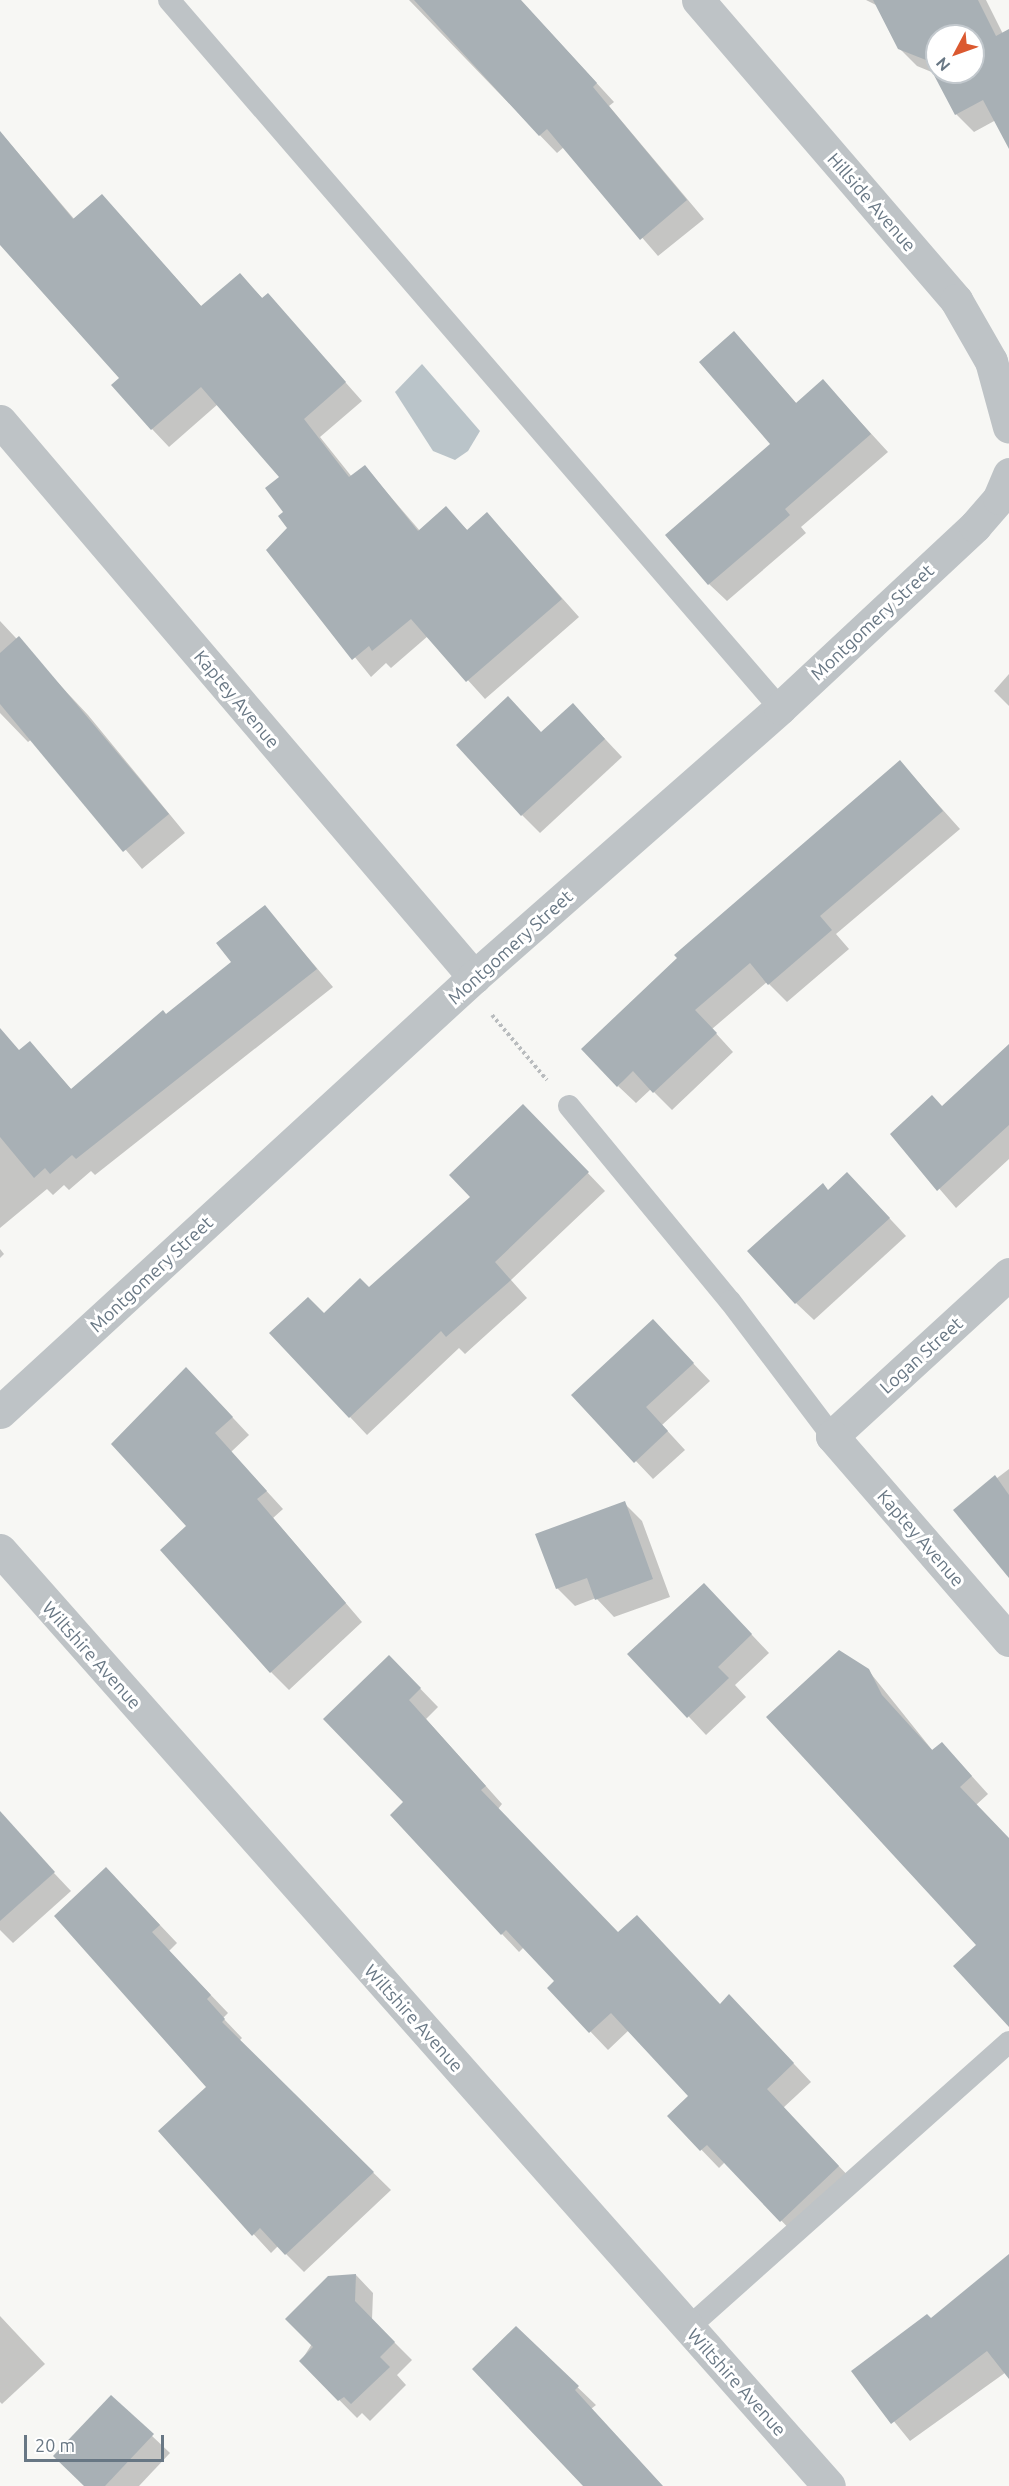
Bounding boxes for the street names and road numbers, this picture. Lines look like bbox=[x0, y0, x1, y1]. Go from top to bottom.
street label: Hillside Avenue bbox=[823, 148, 921, 256]
street label: Montgomery Street bbox=[806, 560, 938, 684]
street label: Kaptey Avenue bbox=[190, 646, 284, 752]
street label: Montgomery Street bbox=[443, 885, 577, 1009]
street label: Montgomery Street bbox=[85, 1212, 217, 1336]
street label: Logan Street bbox=[875, 1312, 967, 1398]
street label: Kaptey Avenue bbox=[873, 1485, 969, 1591]
street label: Wiltshire Avenue bbox=[38, 1597, 146, 1713]
street label: Wiltshire Avenue bbox=[360, 1960, 468, 2076]
street label: Wiltshire Avenue bbox=[683, 2324, 791, 2440]

